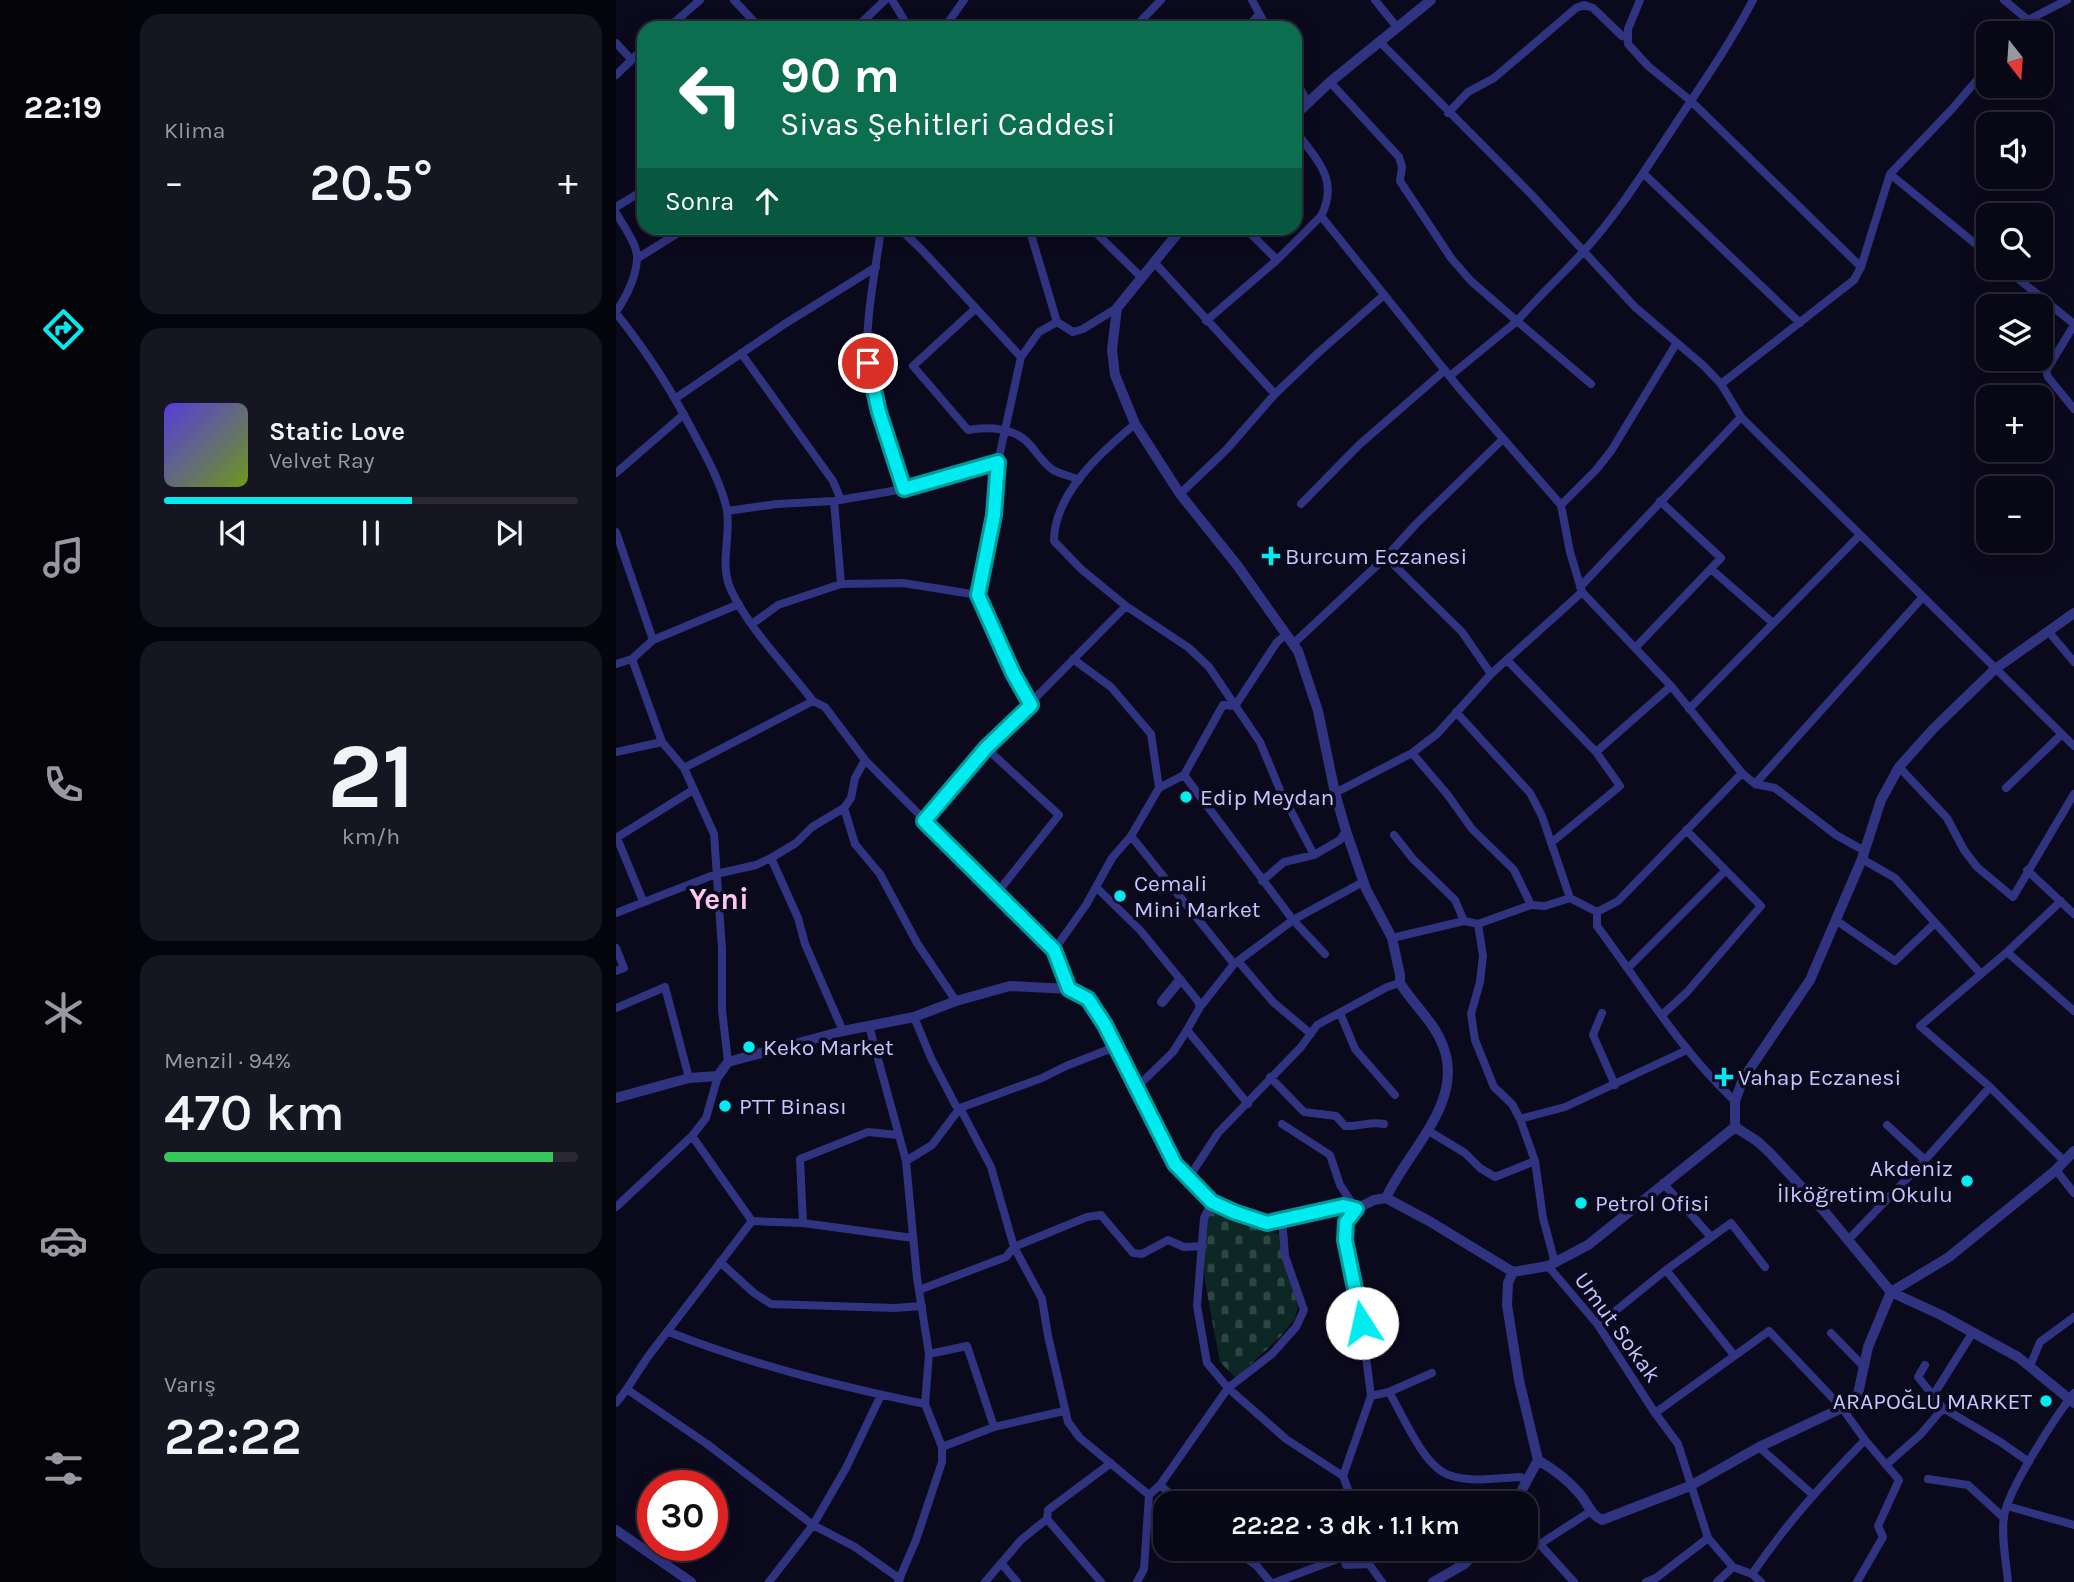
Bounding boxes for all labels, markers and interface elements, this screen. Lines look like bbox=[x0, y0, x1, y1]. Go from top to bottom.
north arrow bbox=[1976, 21, 2053, 98]
map controls bbox=[1976, 21, 2053, 553]
text: 90 m bbox=[780, 47, 900, 104]
icon: left bbox=[665, 49, 756, 140]
text: 22:19 bbox=[24, 89, 102, 126]
text: Sivas Şehitleri Caddesi bbox=[780, 106, 1116, 143]
button: sound bbox=[1976, 112, 2053, 189]
text: Klima bbox=[164, 117, 225, 144]
text: 20.5° bbox=[309, 152, 433, 213]
text: − bbox=[164, 160, 184, 205]
text: + bbox=[558, 160, 578, 205]
icon: ahead bbox=[748, 182, 786, 220]
text: Sonra bbox=[665, 186, 734, 217]
button: search bbox=[1976, 203, 2053, 280]
button: layers bbox=[1976, 294, 2053, 371]
icon: directions bbox=[39, 305, 88, 354]
pin bbox=[838, 333, 898, 393]
icon: arrive bbox=[849, 344, 887, 382]
button: + bbox=[1976, 385, 2053, 462]
text: Static Love bbox=[269, 416, 405, 447]
text: Velvet Ray bbox=[269, 447, 374, 474]
button: − bbox=[1976, 476, 2053, 553]
icon: previous bbox=[214, 514, 252, 552]
icon: pause bbox=[352, 514, 390, 552]
icon: next bbox=[490, 514, 528, 552]
icon: music bbox=[39, 533, 88, 582]
place label: Burcum Eczanesi bbox=[1285, 543, 1467, 570]
marker: Burcum Eczanesi bbox=[1263, 548, 1279, 564]
text: 21 bbox=[327, 724, 415, 830]
icon: phone bbox=[39, 760, 88, 809]
place label: Edip Meydan bbox=[1200, 784, 1334, 811]
marker: Edip Meydan bbox=[1178, 789, 1194, 805]
text: km/h bbox=[342, 823, 400, 850]
place label: Cemali Mini Market bbox=[1134, 870, 1261, 923]
district label: Yeni bbox=[689, 881, 749, 917]
marker: Cemali Mini Market bbox=[1112, 888, 1128, 904]
icon: climate bbox=[39, 988, 88, 1037]
place label: Keko Market bbox=[763, 1034, 894, 1061]
marker: Keko Market bbox=[741, 1039, 757, 1055]
text: Menzil · 94% bbox=[164, 1047, 291, 1074]
place label: Vahap Eczanesi bbox=[1738, 1064, 1901, 1091]
marker: Vahap Eczanesi bbox=[1716, 1069, 1732, 1085]
text: 470 km bbox=[164, 1082, 345, 1143]
place label: PTT Binası bbox=[739, 1093, 847, 1120]
marker: PTT Binası bbox=[717, 1098, 733, 1114]
place label: Akdeniz İlköğretim Okulu bbox=[1777, 1155, 1953, 1208]
marker: Akdeniz İlköğretim Okulu bbox=[1959, 1173, 1975, 1189]
place label: Petrol Ofisi bbox=[1595, 1190, 1710, 1217]
marker: Petrol Ofisi bbox=[1573, 1195, 1589, 1211]
icon: car bbox=[39, 1216, 88, 1265]
street label: Umut Sokak bbox=[1569, 1267, 1667, 1388]
position arrow bbox=[1325, 1286, 1399, 1360]
text: Varış bbox=[164, 1371, 216, 1398]
place label: ARAPOĞLU MARKET bbox=[1833, 1388, 2032, 1415]
marker: ARAPOĞLU MARKET bbox=[2038, 1393, 2054, 1409]
text: 22:22 bbox=[164, 1406, 302, 1467]
icon: filters bbox=[39, 1444, 88, 1493]
speed limit sign: 30 bbox=[637, 1470, 728, 1561]
text: 22:22 · 3 dk · 1.1 km bbox=[1231, 1510, 1460, 1541]

